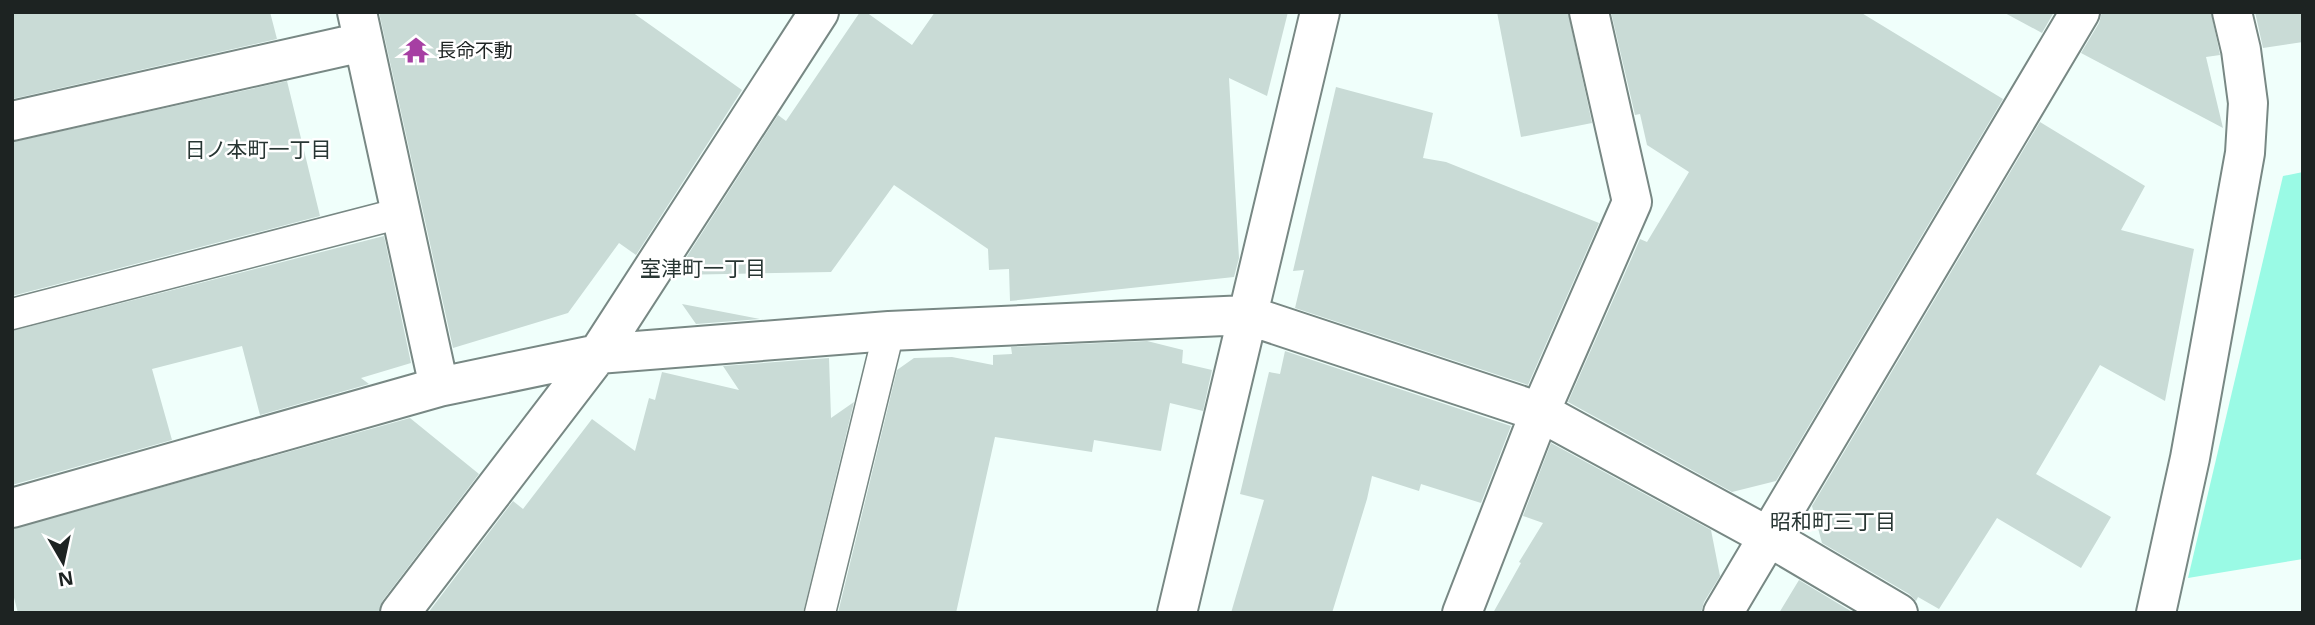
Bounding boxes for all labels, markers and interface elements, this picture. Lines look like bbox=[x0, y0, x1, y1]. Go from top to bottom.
temple icon: 長命不動 bbox=[401, 35, 431, 65]
place label: 長命不動 bbox=[437, 37, 513, 63]
district label: 日ノ本町一丁目 bbox=[185, 135, 332, 163]
district label: 室津町一丁目 bbox=[640, 254, 766, 282]
district label: 昭和町三丁目 bbox=[1770, 507, 1896, 535]
north arrow bbox=[28, 527, 98, 597]
text: N bbox=[56, 565, 75, 593]

